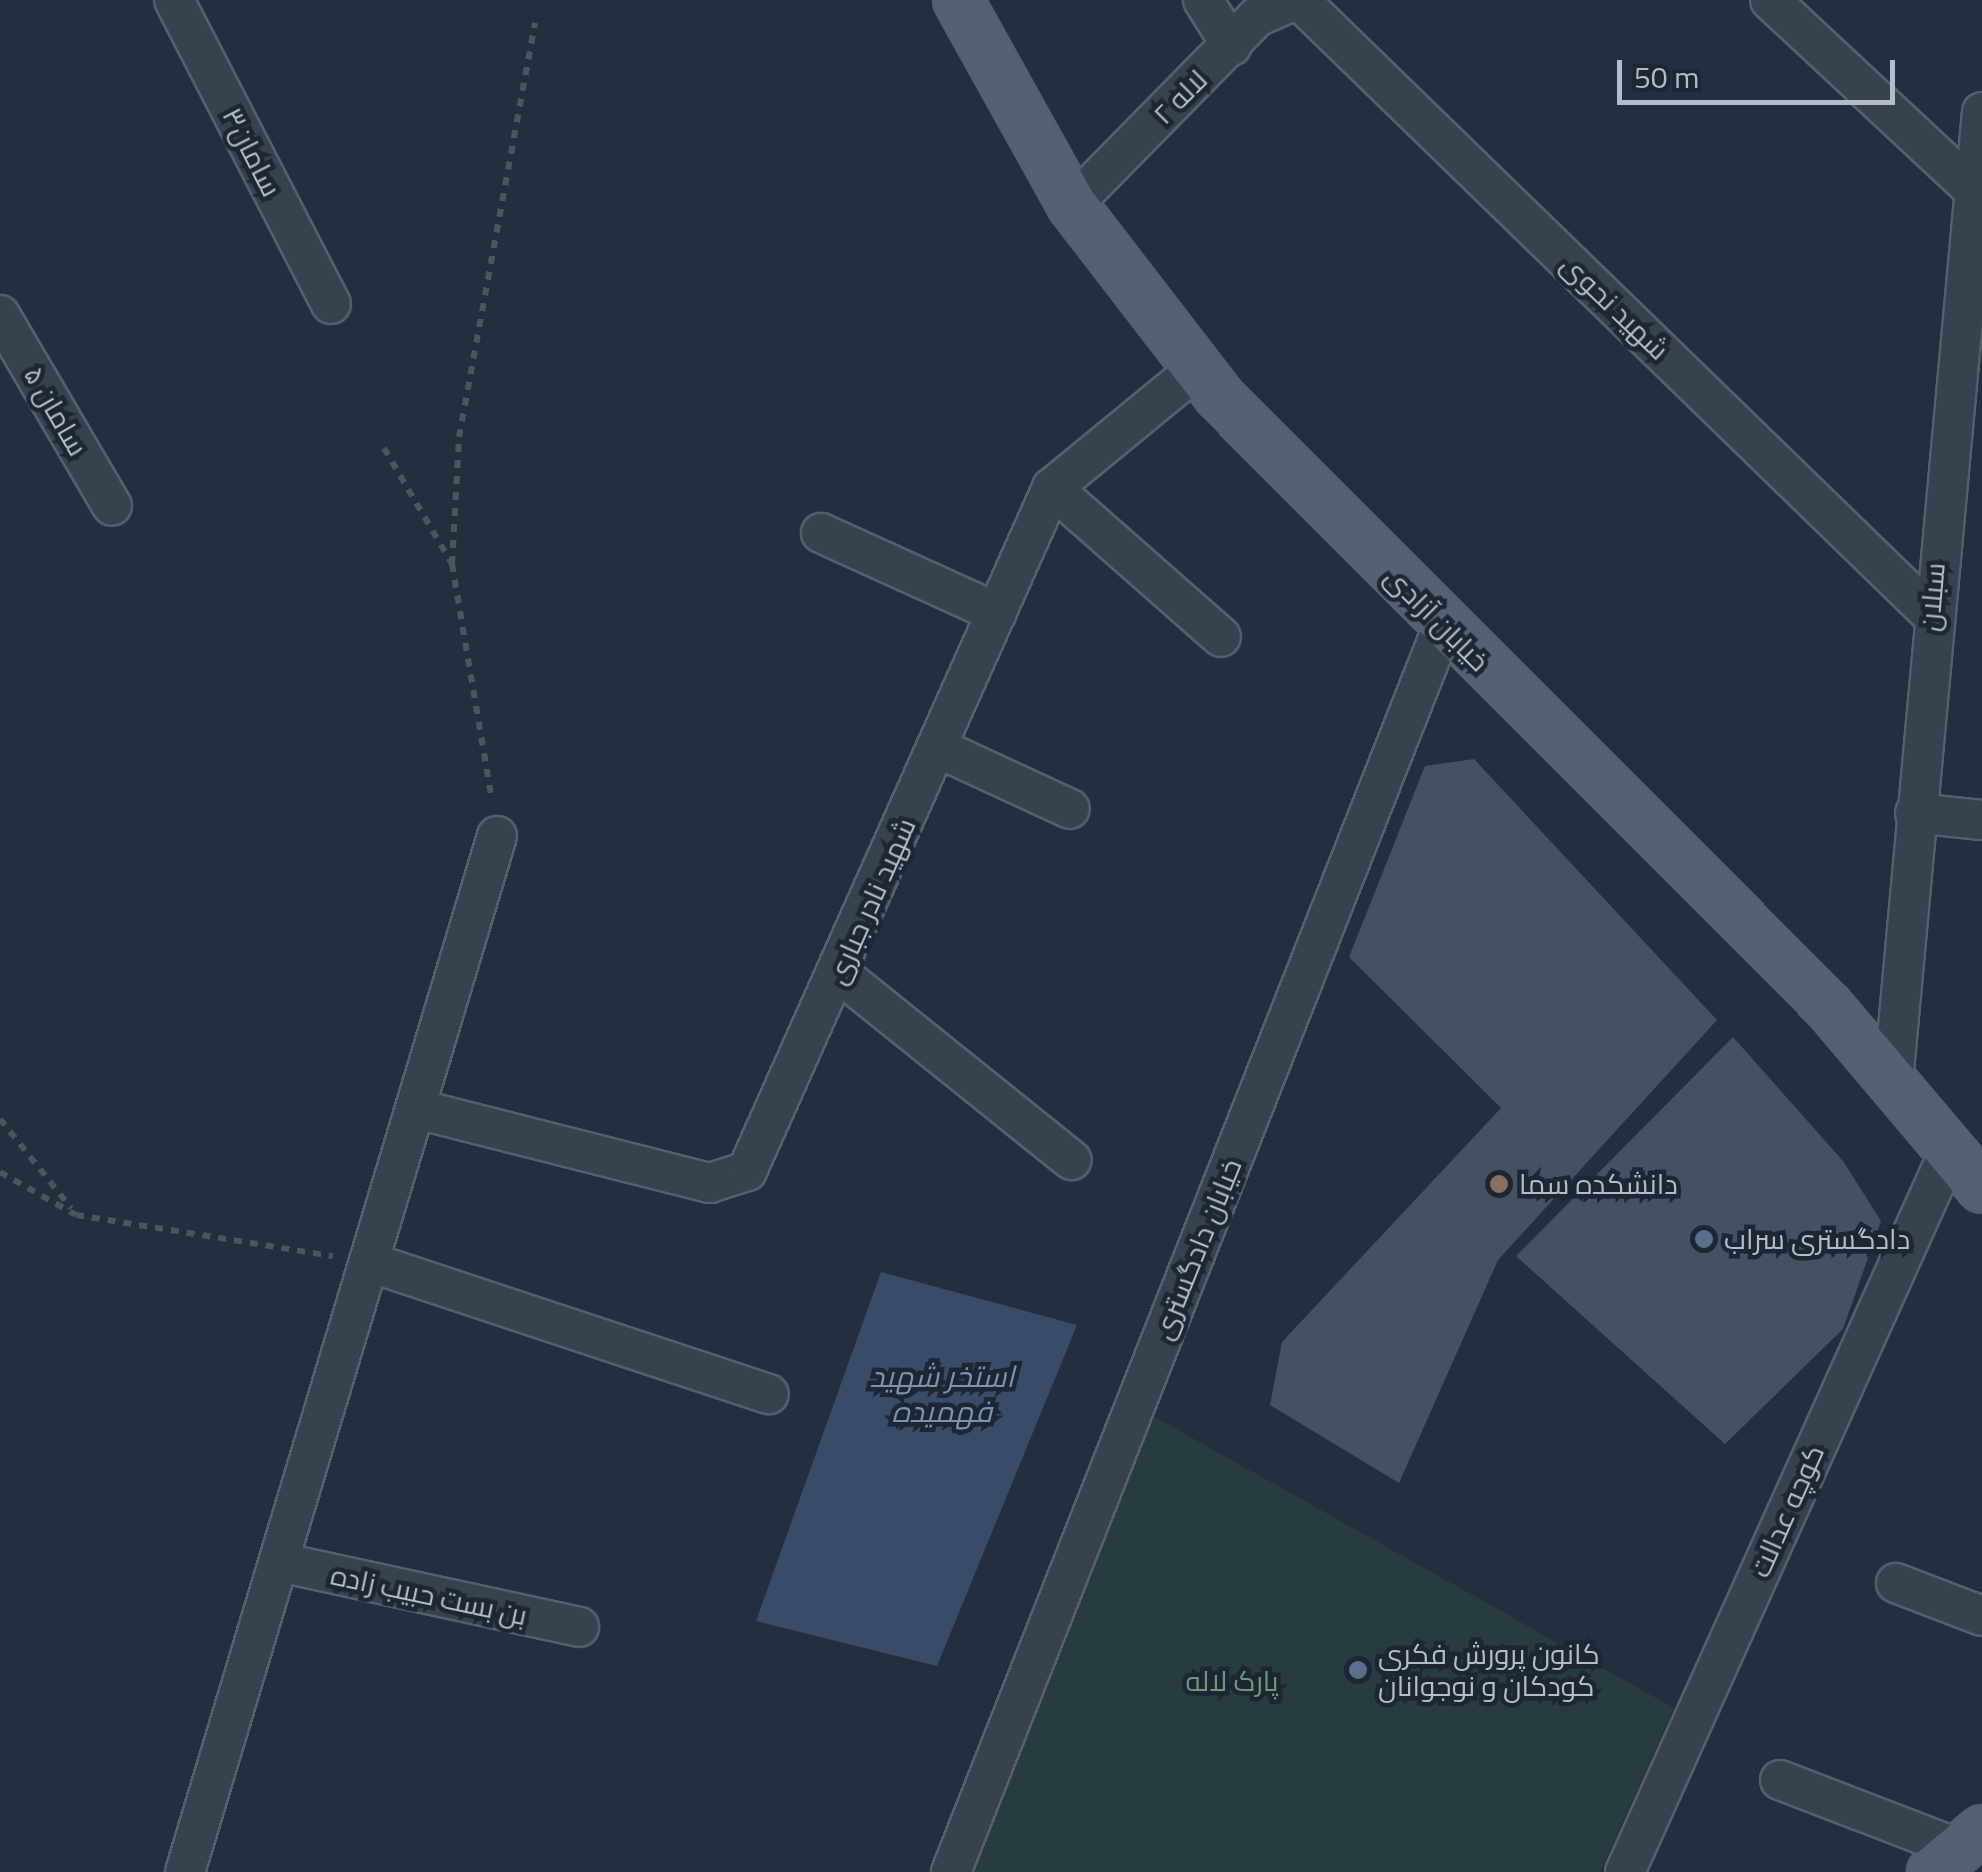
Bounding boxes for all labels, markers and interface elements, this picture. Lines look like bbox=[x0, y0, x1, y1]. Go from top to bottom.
scale bar bbox=[1622, 40, 1900, 102]
text: 50 m bbox=[1634, 54, 1699, 100]
street label: لاله ۲ bbox=[1146, 63, 1214, 131]
street label: سامان۳ bbox=[215, 102, 289, 202]
street label: شهید نحوی bbox=[1554, 247, 1676, 367]
street label: سامان ۵ bbox=[17, 360, 95, 462]
street label: خیابان آزادی bbox=[1378, 560, 1496, 678]
street label: سبلان bbox=[1912, 561, 1952, 633]
street label: شهید نادر جباری bbox=[819, 813, 923, 989]
street label: خیابان دادگستری bbox=[1145, 1154, 1249, 1344]
place label: دانشکده سما bbox=[1519, 1167, 1678, 1201]
marker: دانشکده سما bbox=[1488, 1173, 1510, 1195]
place label: دادگستری سراب bbox=[1724, 1222, 1910, 1256]
marker: دادگستری سراب bbox=[1693, 1228, 1715, 1250]
water label: استخر شهید فهمیده bbox=[870, 1358, 1014, 1428]
street label: کوچه عدالت bbox=[1743, 1440, 1831, 1582]
street label: بن بست حبیب زاده bbox=[328, 1558, 530, 1632]
place label: کانون پرورش فکری کودکان و نوجوانان bbox=[1378, 1637, 1600, 1703]
marker: کانون پرورش فکری کودکان و نوجوانان bbox=[1347, 1659, 1369, 1681]
park label: پارک لاله bbox=[1185, 1664, 1279, 1698]

